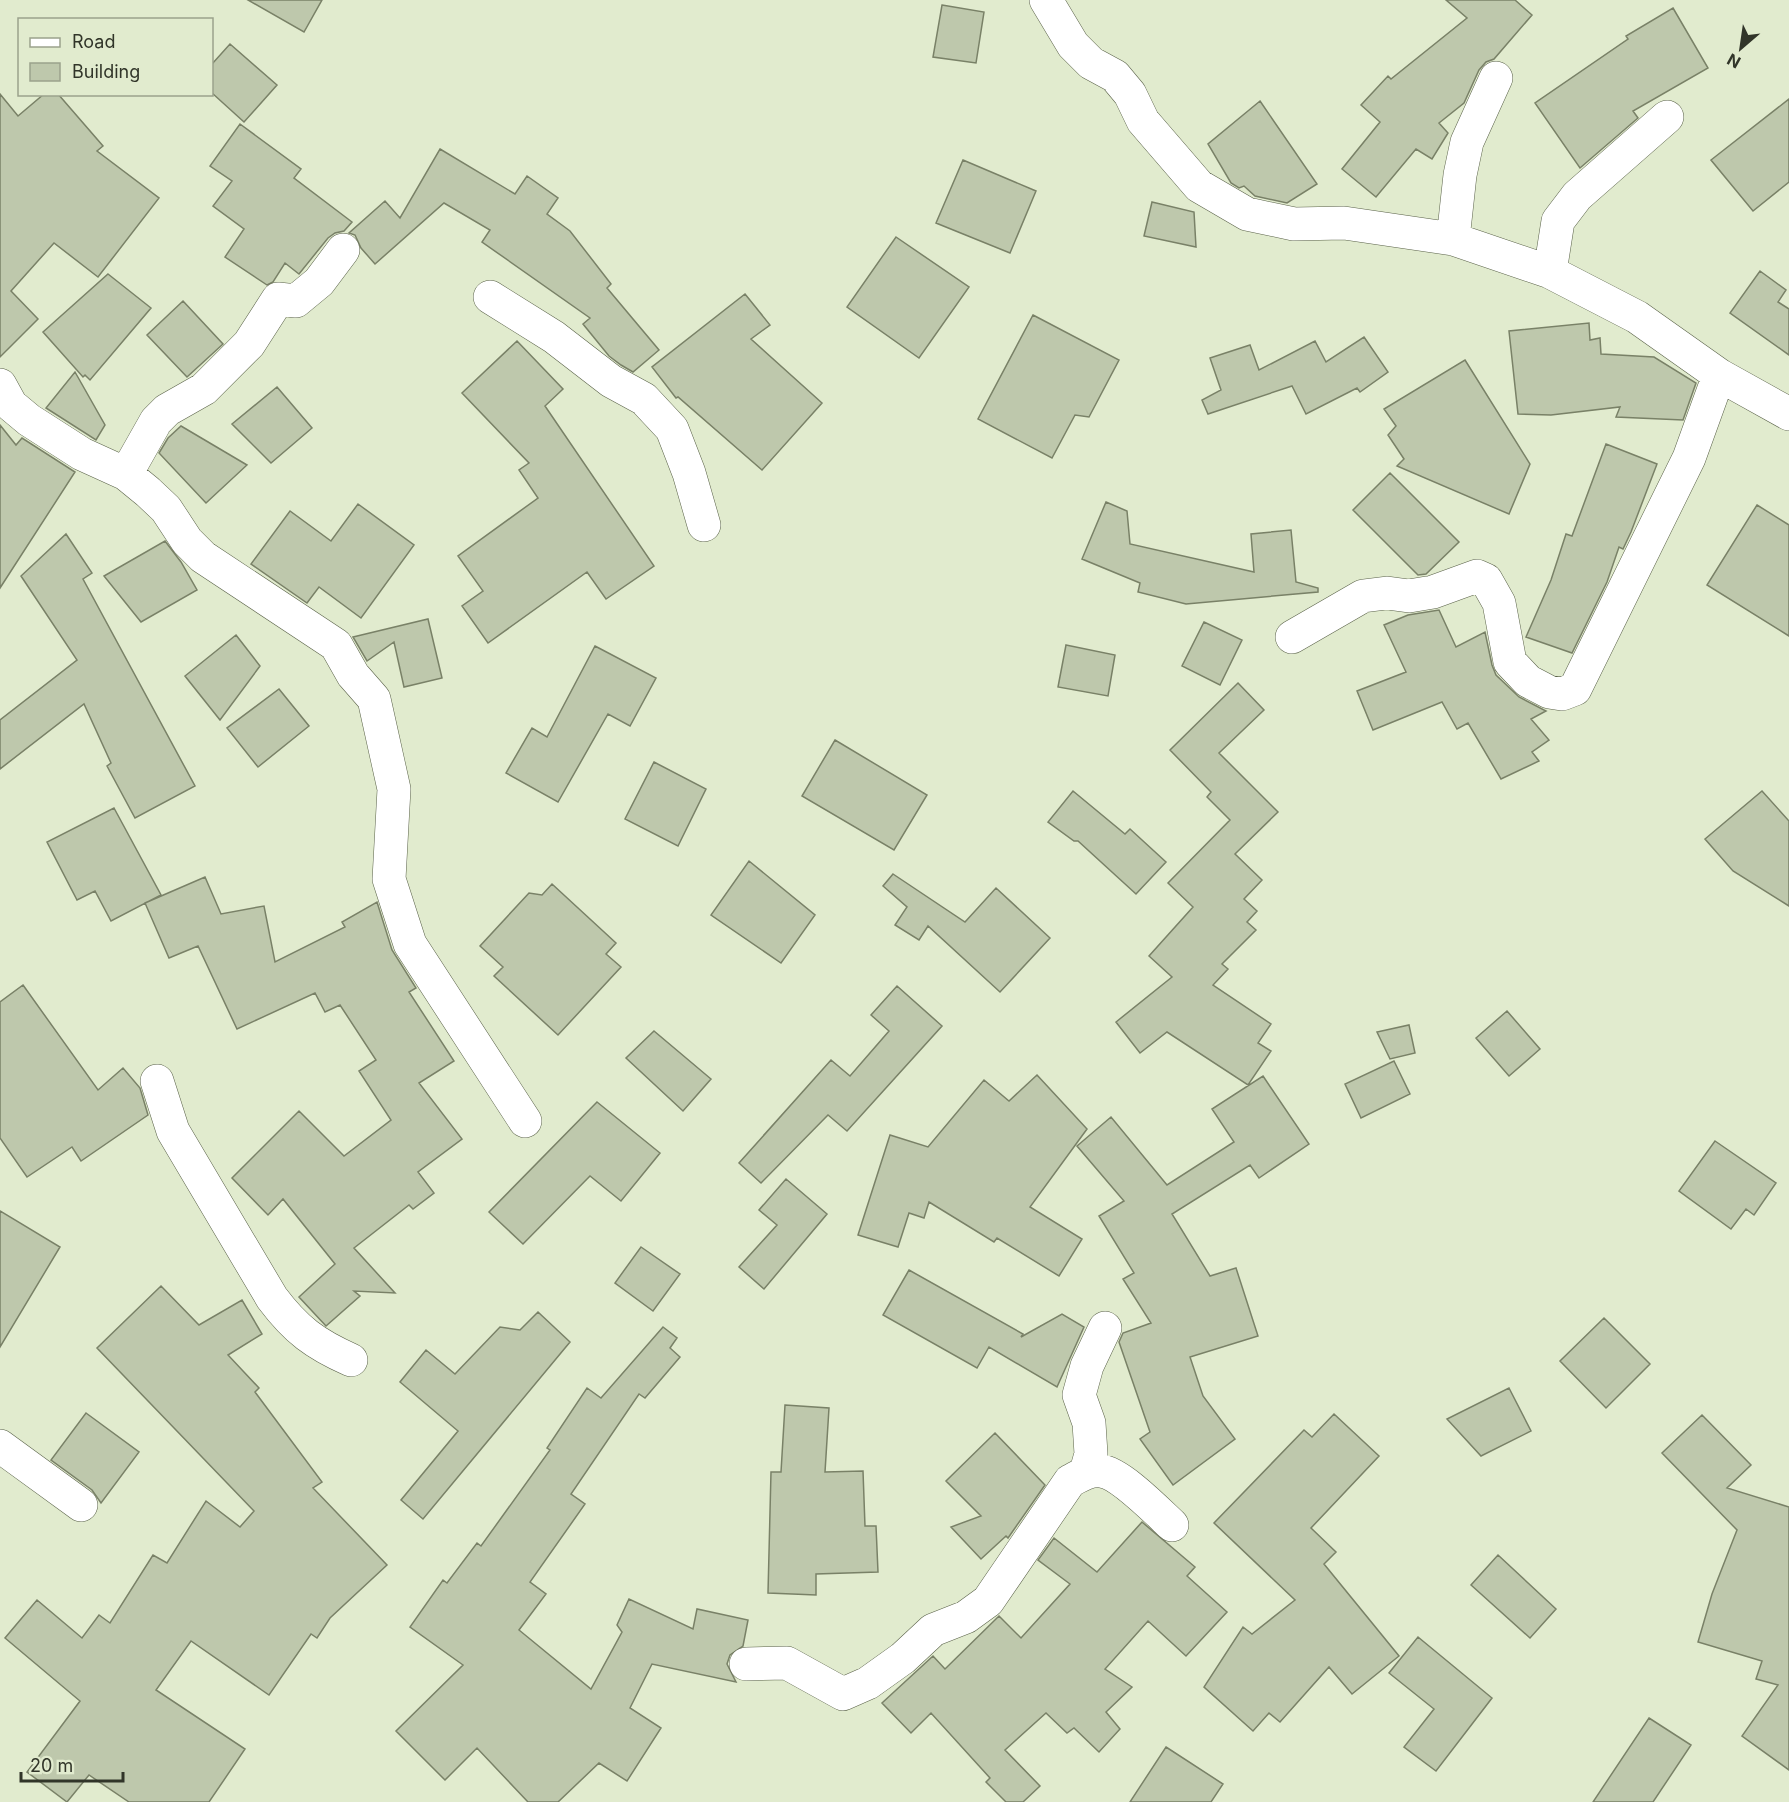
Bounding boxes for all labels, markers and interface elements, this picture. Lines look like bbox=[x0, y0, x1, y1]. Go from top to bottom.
legend bbox=[18, 18, 213, 96]
north arrow bbox=[1711, 18, 1771, 78]
text: Road bbox=[72, 31, 115, 52]
text: N bbox=[1724, 49, 1744, 73]
text: Building bbox=[72, 61, 140, 82]
scale bar bbox=[21, 1745, 123, 1783]
text: 20 m bbox=[30, 1755, 73, 1776]

